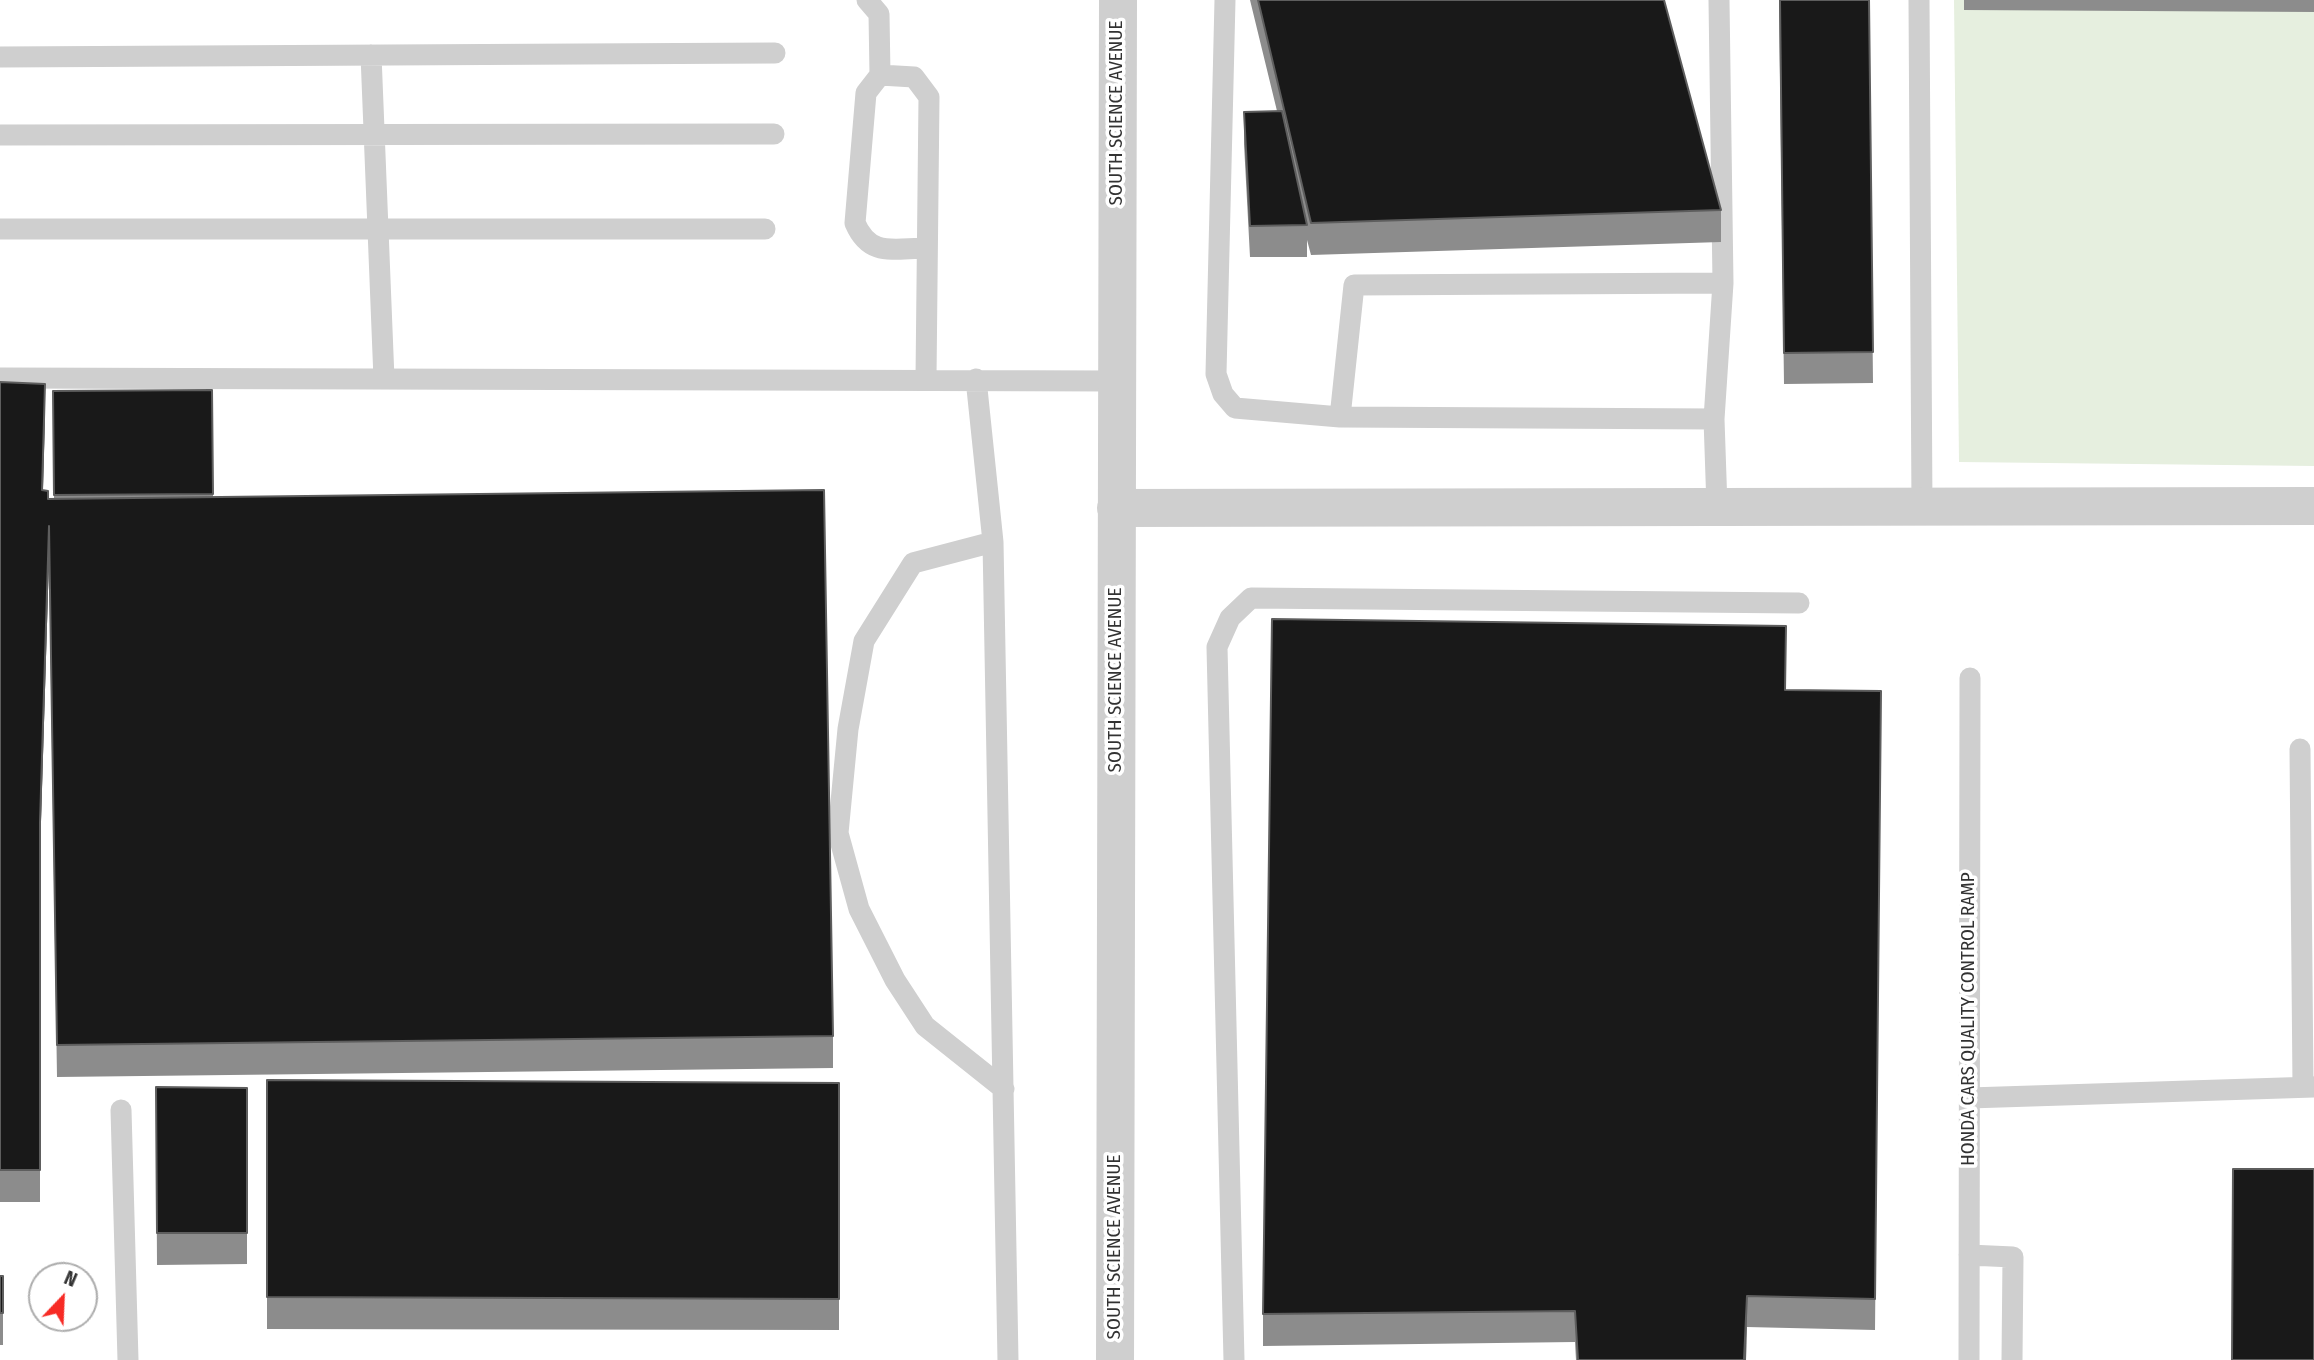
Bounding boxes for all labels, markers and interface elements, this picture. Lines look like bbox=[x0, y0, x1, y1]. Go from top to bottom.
street label: SOUTH SCIENCE AVENUE bbox=[1106, 21, 1128, 205]
street label: SOUTH SCIENCE AVENUE bbox=[1105, 588, 1127, 772]
street label: HONDA CARS QUALITY CONTROL RAMP bbox=[1958, 872, 1980, 1166]
street label: SOUTH SCIENCE AVENUE bbox=[1104, 1155, 1126, 1339]
north arrow bbox=[28, 1262, 98, 1332]
text: N bbox=[61, 1266, 80, 1292]

